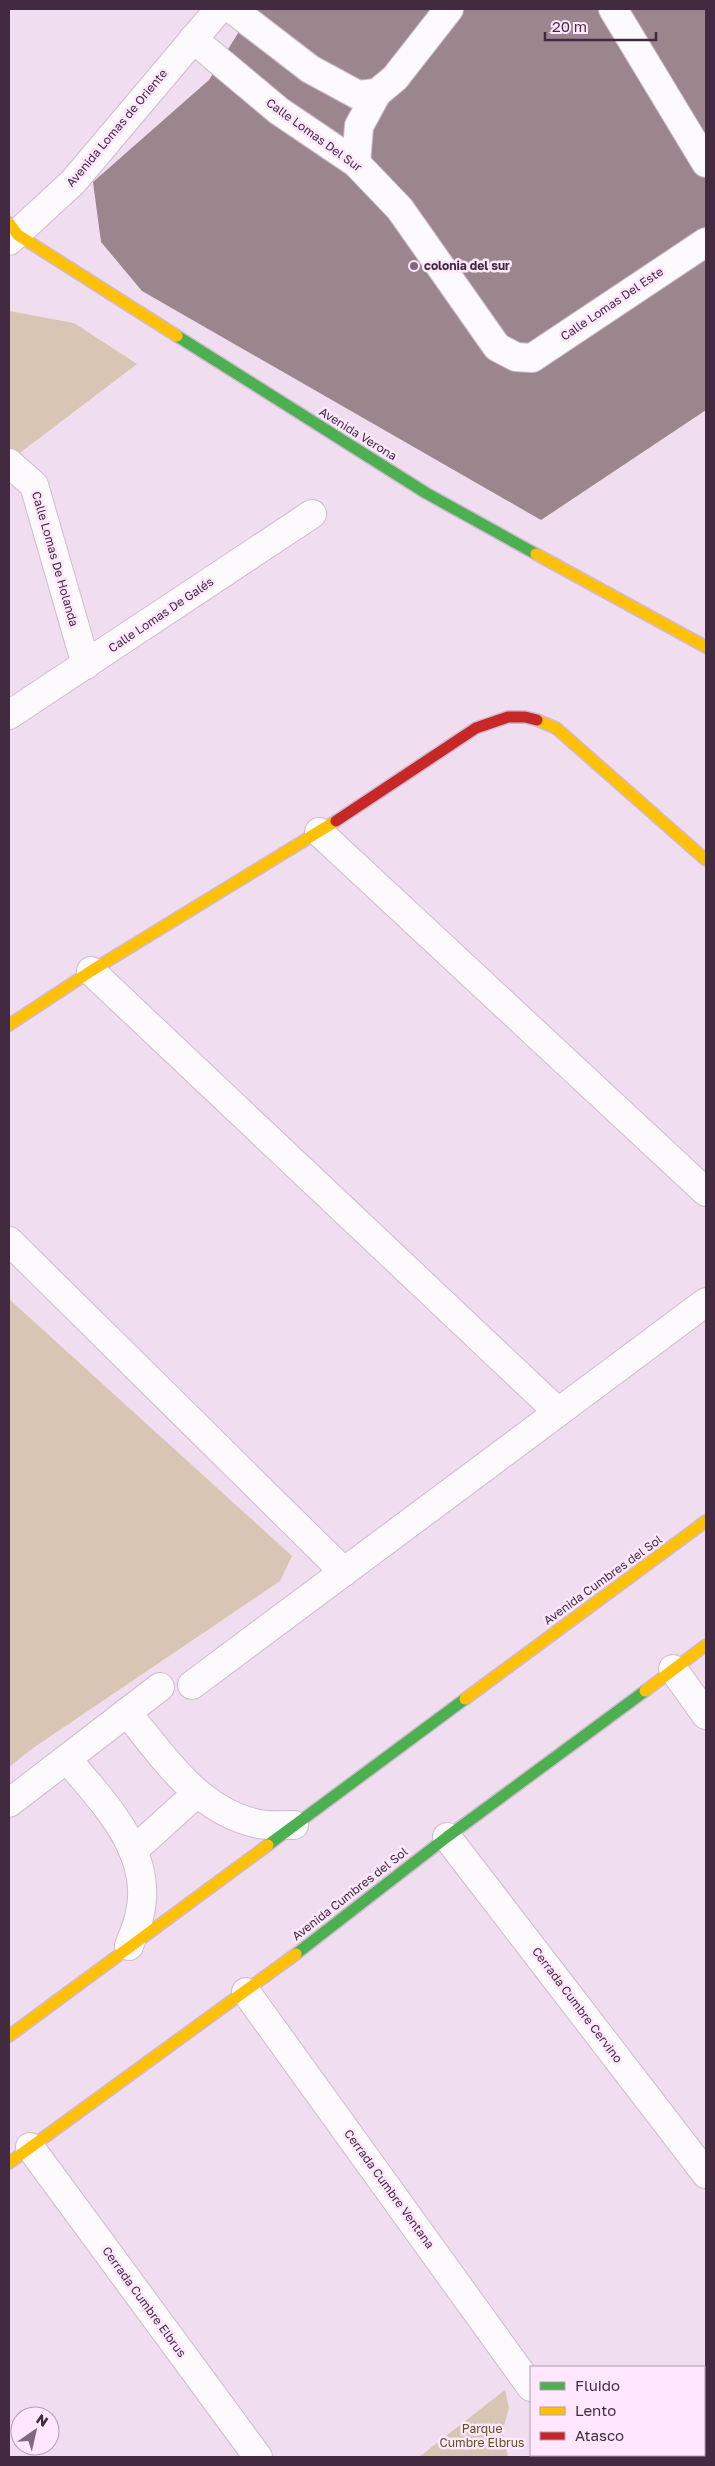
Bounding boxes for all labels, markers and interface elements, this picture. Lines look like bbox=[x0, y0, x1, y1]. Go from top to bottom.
scale bar bbox=[545, 10, 656, 42]
text: 20 m bbox=[552, 17, 587, 35]
street label: Avenida Lomas de Oriente bbox=[63, 66, 170, 190]
street label: Calle Lomas Del Sur bbox=[263, 95, 365, 175]
place label: colonia del sur bbox=[424, 258, 510, 273]
marker: colonia del sur bbox=[408, 260, 420, 272]
street label: Calle Lomas Del Este bbox=[557, 264, 666, 344]
street label: Avenida Verona bbox=[317, 404, 400, 463]
street label: Calle Lomas De Holanda bbox=[29, 490, 82, 628]
street label: Calle Lomas De Galés bbox=[105, 574, 216, 655]
street label: Avenida Cumbres del Sol bbox=[541, 1531, 665, 1628]
street label: Avenida Cumbres del Sol bbox=[289, 1844, 411, 1943]
street label: Cerrada Cumbre Cervino bbox=[529, 1944, 626, 2065]
street label: Cerrada Cumbre Ventana bbox=[341, 2126, 438, 2251]
street label: Cerrada Cumbre Elbrus bbox=[99, 2243, 190, 2360]
legend bbox=[530, 2366, 705, 2456]
text: Fluido bbox=[575, 2376, 620, 2394]
text: Lento bbox=[575, 2401, 616, 2419]
north arrow bbox=[10, 2406, 60, 2456]
text: N bbox=[33, 2410, 52, 2430]
park label: Parque Cumbre Elbrus bbox=[440, 2421, 524, 2450]
text: Atasco bbox=[575, 2426, 624, 2444]

